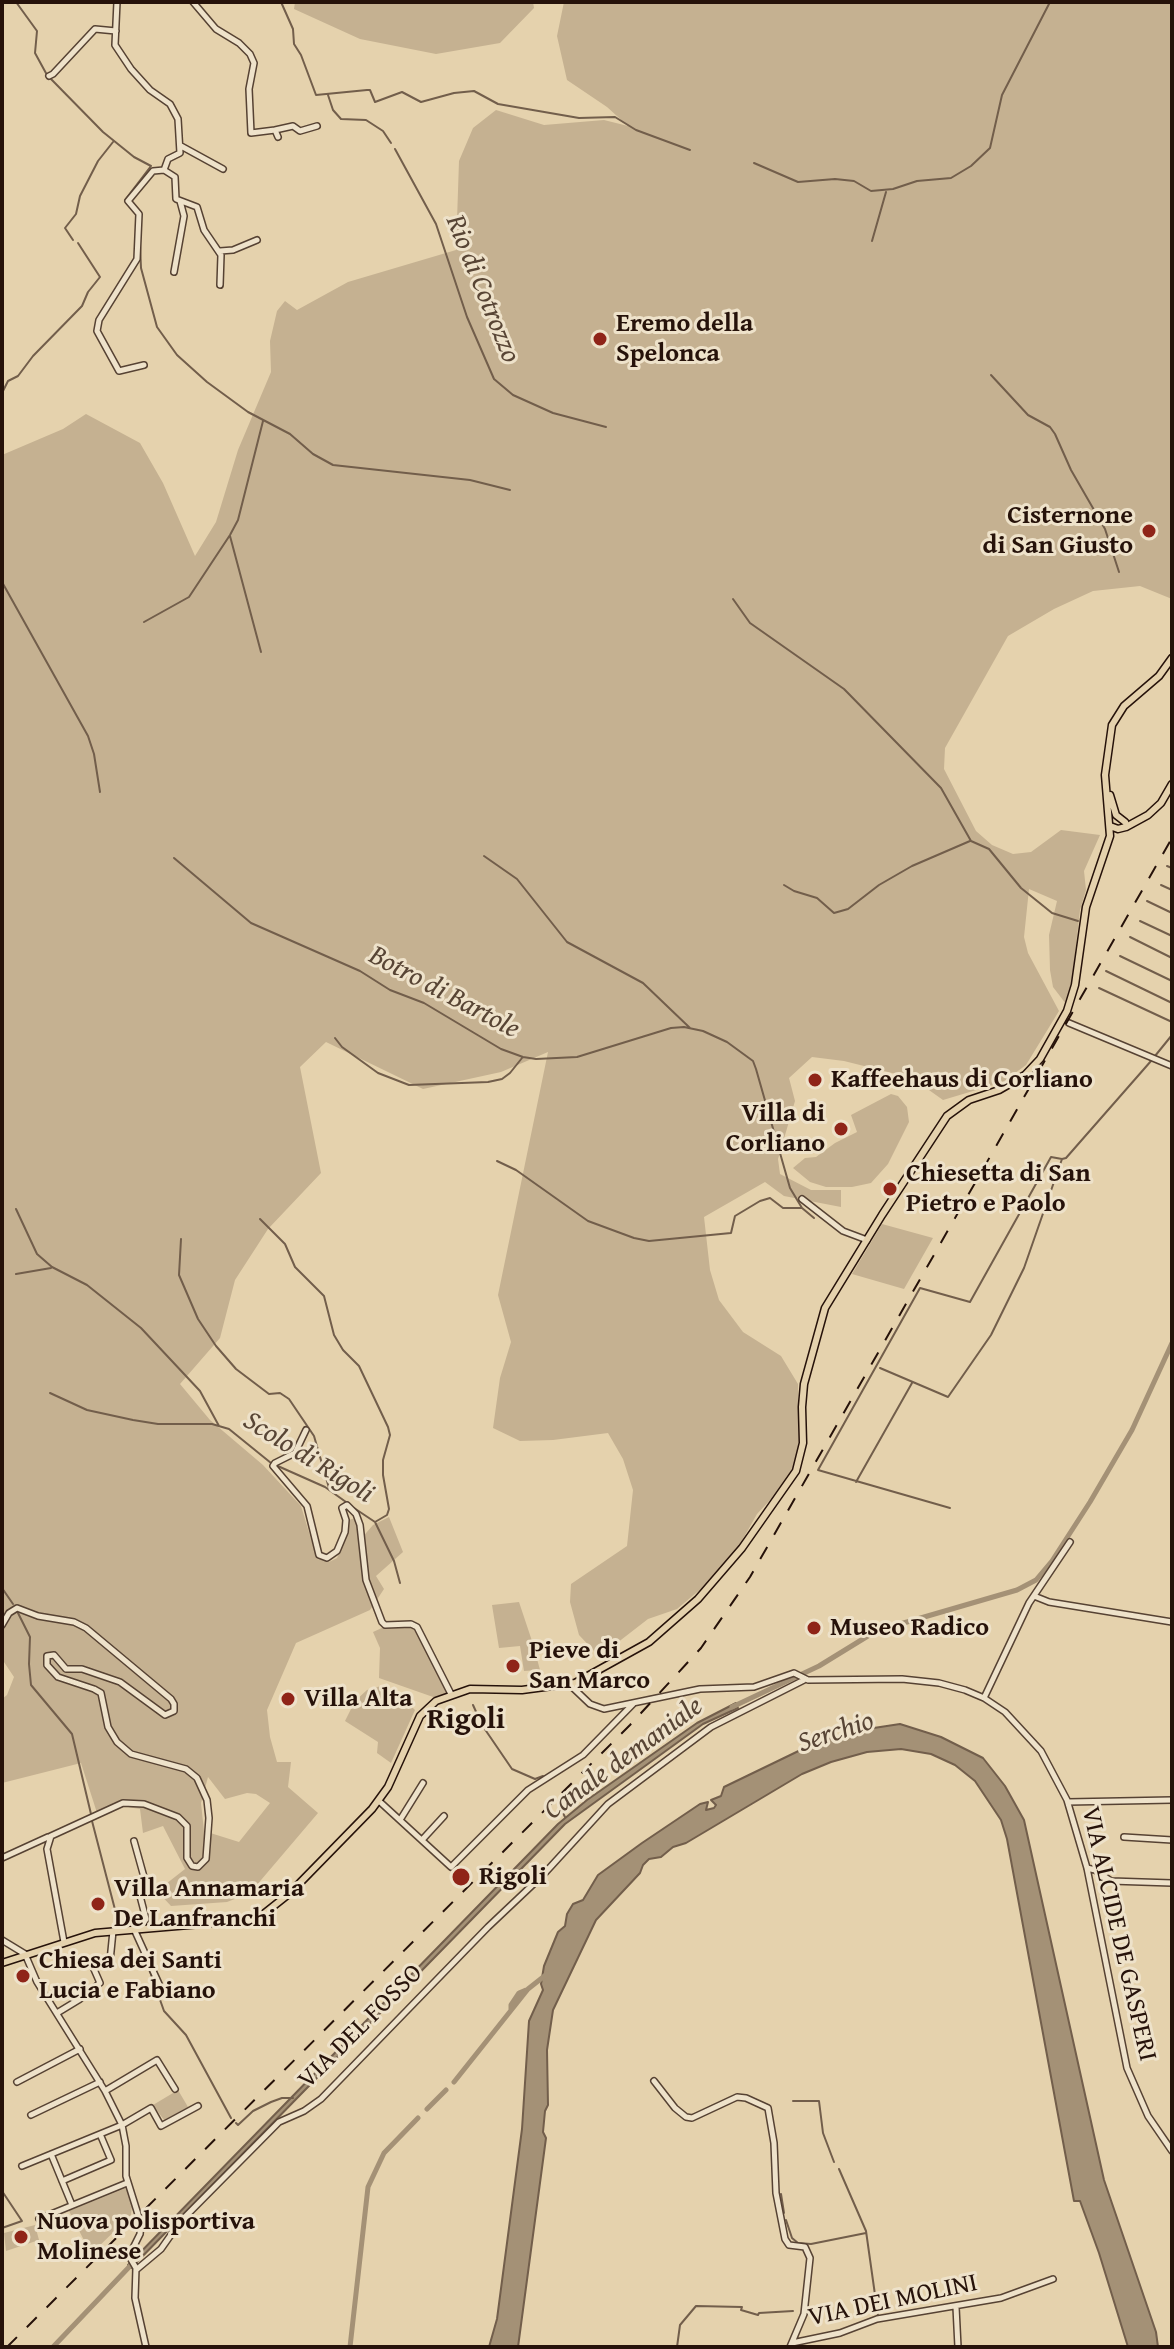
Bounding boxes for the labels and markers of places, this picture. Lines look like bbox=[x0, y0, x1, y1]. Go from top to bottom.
place label: Eremo della Spelonca bbox=[616, 308, 753, 370]
marker: Eremo della Spelonca bbox=[591, 330, 609, 348]
place label: Cisternone di San Giusto bbox=[983, 500, 1133, 562]
marker: Cisternone di San Giusto bbox=[1140, 522, 1158, 540]
place label: Kaffeehaus di Corliano bbox=[831, 1064, 1093, 1096]
marker: Kaffeehaus di Corliano bbox=[806, 1071, 824, 1089]
place label: Villa di Corliano bbox=[726, 1098, 825, 1160]
marker: Villa di Corliano bbox=[832, 1120, 850, 1138]
place label: Chiesetta di San Pietro e Paolo bbox=[906, 1158, 1091, 1220]
marker: Chiesetta di San Pietro e Paolo bbox=[881, 1180, 899, 1198]
place label: Museo Radico bbox=[830, 1612, 989, 1644]
marker: Museo Radico bbox=[805, 1619, 823, 1637]
place label: Pieve di San Marco bbox=[529, 1635, 650, 1696]
marker: Pieve di San Marco bbox=[504, 1657, 522, 1675]
place label: Villa Alta bbox=[304, 1683, 412, 1715]
marker: Villa Alta bbox=[279, 1690, 297, 1708]
place label: Rigoli bbox=[479, 1861, 547, 1893]
marker: Rigoli bbox=[450, 1866, 472, 1888]
place label: Villa Annamaria De Lanfranchi bbox=[114, 1873, 304, 1934]
marker: Villa Annamaria De Lanfranchi bbox=[89, 1895, 107, 1913]
place label: Chiesa dei Santi Lucia e Fabiano bbox=[39, 1945, 222, 2006]
marker: Chiesa dei Santi Lucia e Fabiano bbox=[14, 1967, 32, 1985]
place label: Nuova polisportiva Molinese bbox=[37, 2206, 255, 2268]
marker: Nuova polisportiva Molinese bbox=[12, 2228, 30, 2246]

